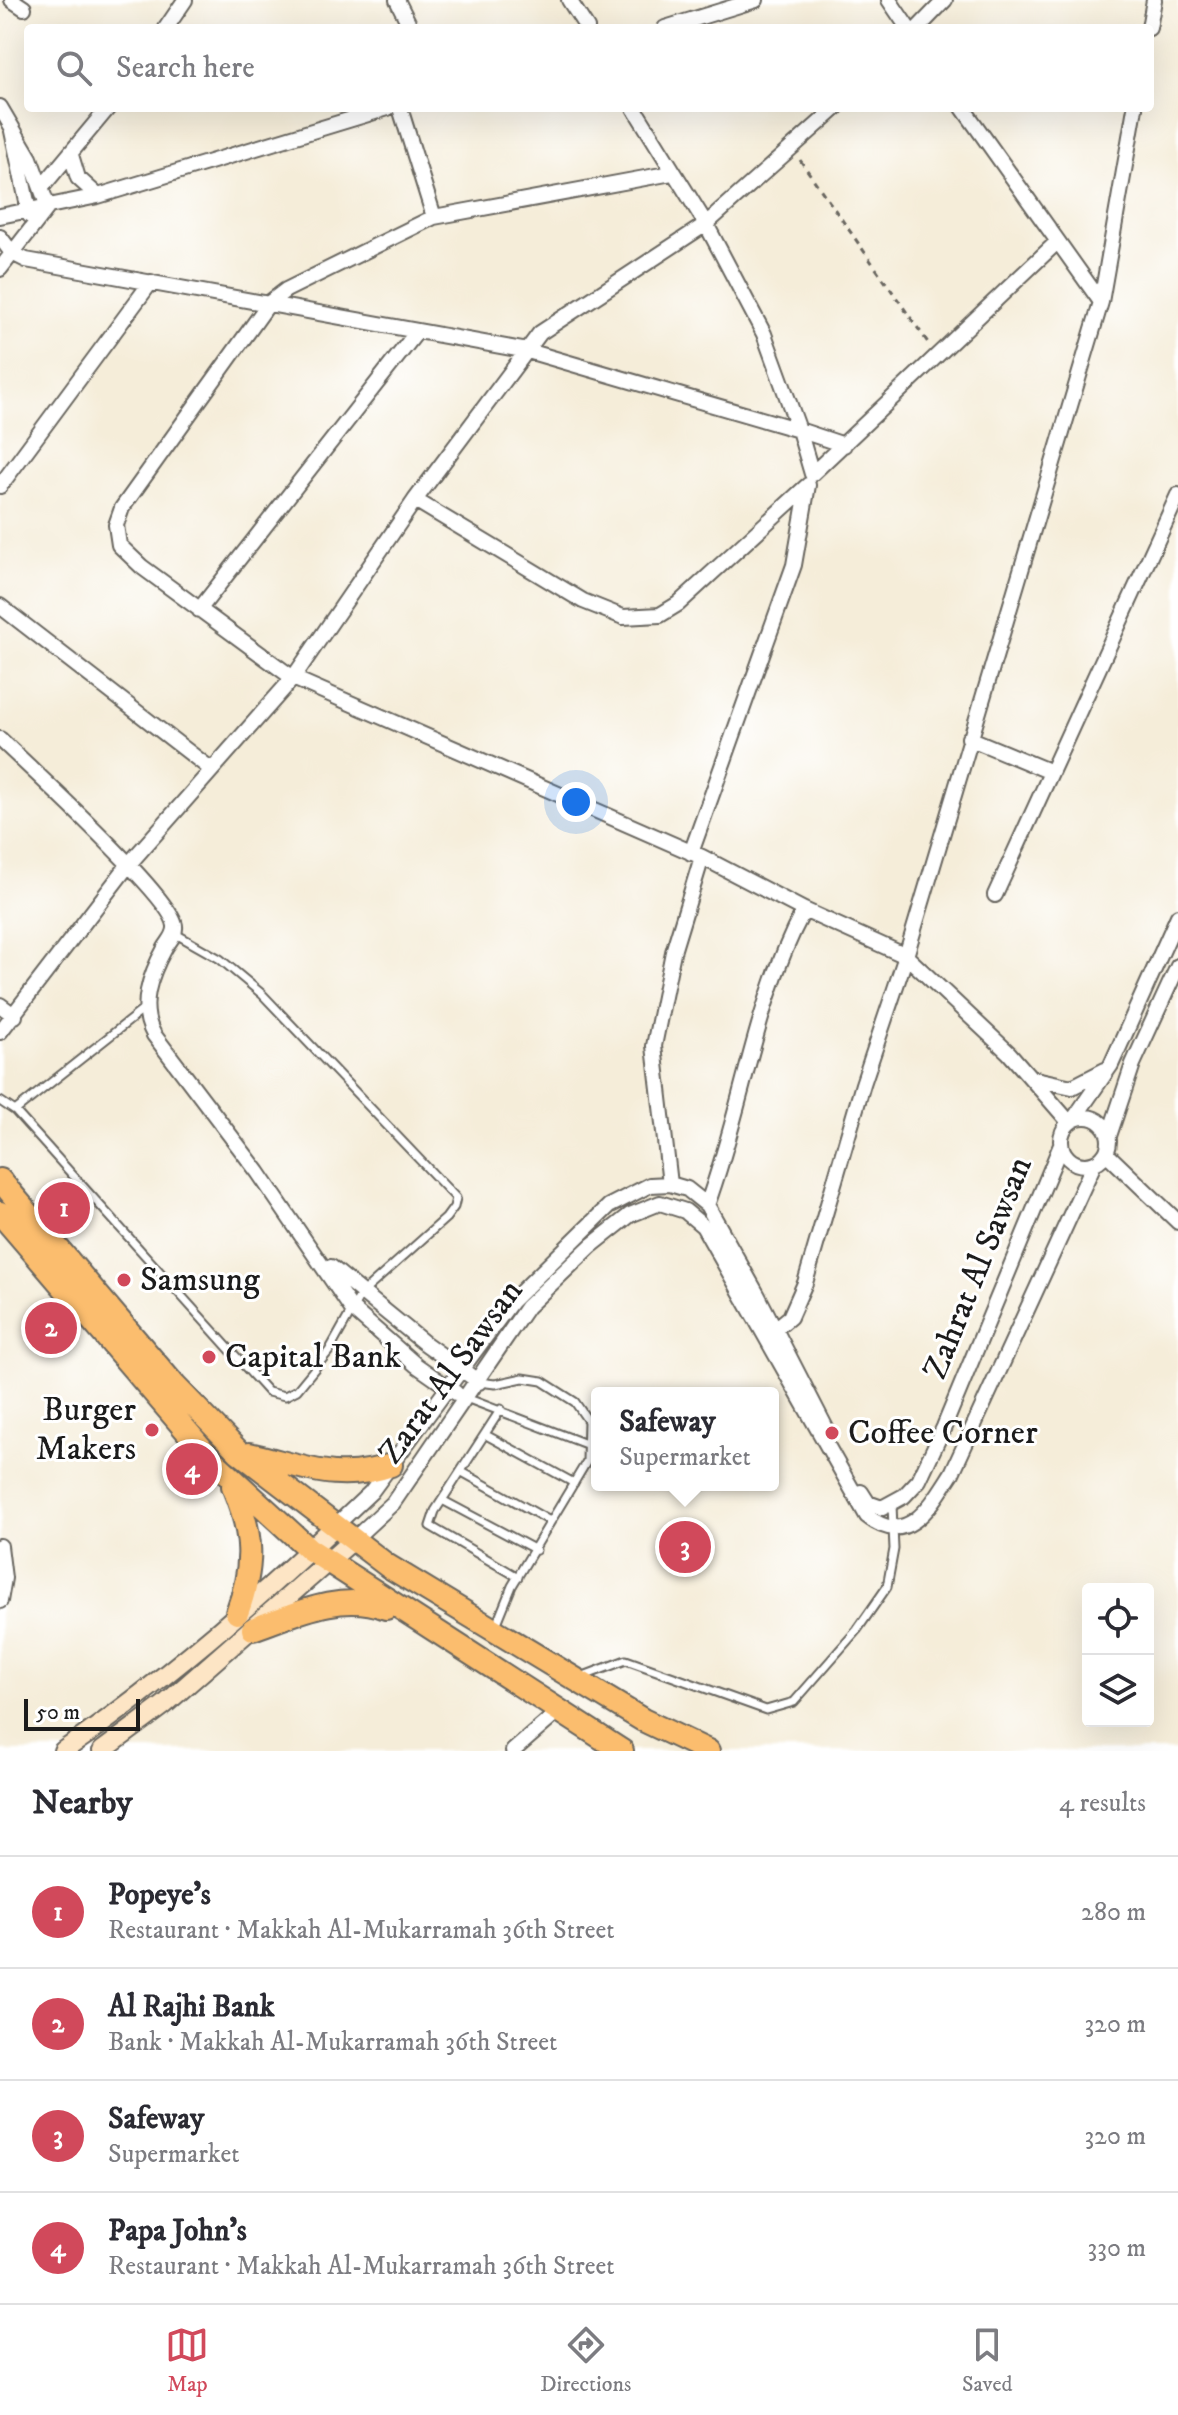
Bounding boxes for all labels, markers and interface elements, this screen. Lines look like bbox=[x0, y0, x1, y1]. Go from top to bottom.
search box bbox=[24, 24, 1154, 112]
icon: search bbox=[52, 46, 96, 90]
text: Search here bbox=[116, 50, 255, 87]
your location bbox=[556, 782, 596, 822]
street label: Zahrat Al Sawsan bbox=[914, 1151, 1042, 1385]
pin: 1 bbox=[38, 1178, 90, 1238]
place label: Samsung bbox=[140, 1259, 260, 1301]
marker: Samsung bbox=[115, 1271, 133, 1289]
street label: Zarat Al Sawsan bbox=[370, 1271, 532, 1473]
pin: 2 bbox=[25, 1298, 77, 1358]
place label: Capital Bank bbox=[225, 1336, 401, 1378]
marker: Capital Bank bbox=[200, 1348, 218, 1366]
popup bbox=[591, 1387, 779, 1491]
place label: Burger Makers bbox=[36, 1389, 136, 1470]
text: Safeway bbox=[619, 1404, 716, 1441]
place label: Coffee Corner bbox=[848, 1412, 1038, 1454]
marker: Burger Makers bbox=[143, 1421, 161, 1439]
marker: Coffee Corner bbox=[823, 1424, 841, 1442]
pin: 4 bbox=[166, 1439, 218, 1499]
text: Supermarket bbox=[619, 1441, 751, 1474]
pin: 3 bbox=[659, 1517, 711, 1577]
map controls bbox=[1082, 1583, 1154, 1727]
button: locate bbox=[1082, 1583, 1154, 1655]
button: layers bbox=[1082, 1655, 1154, 1727]
scale bar bbox=[24, 1695, 140, 1731]
text: 50 m bbox=[36, 1699, 80, 1726]
text: Nearby bbox=[32, 1782, 133, 1824]
text: 4 results bbox=[1059, 1787, 1146, 1820]
text: Popeye's bbox=[108, 1877, 211, 1914]
text: 1 bbox=[53, 1896, 63, 1929]
text: 280 m bbox=[1081, 1896, 1146, 1929]
text: Restaurant · Makkah Al-Mukarramah 36th Street bbox=[108, 1914, 615, 1947]
text: Al Rajhi Bank bbox=[108, 1989, 275, 2026]
text: 2 bbox=[52, 2008, 64, 2041]
text: 320 m bbox=[1084, 2008, 1146, 2041]
text: Bank · Makkah Al-Mukarramah 36th Street bbox=[108, 2026, 557, 2059]
text: Safeway bbox=[108, 2101, 204, 2138]
text: 3 bbox=[53, 2120, 63, 2153]
text: 320 m bbox=[1084, 2120, 1146, 2153]
text: Supermarket bbox=[108, 2138, 240, 2171]
text: Papa John's bbox=[108, 2213, 247, 2250]
text: 4 bbox=[51, 2232, 65, 2265]
text: 330 m bbox=[1088, 2232, 1146, 2265]
text: Restaurant · Makkah Al-Mukarramah 36th Street bbox=[108, 2250, 615, 2283]
tab: Map bbox=[165, 2323, 209, 2398]
tab: Directions bbox=[540, 2323, 631, 2398]
tab: Saved bbox=[962, 2323, 1013, 2398]

